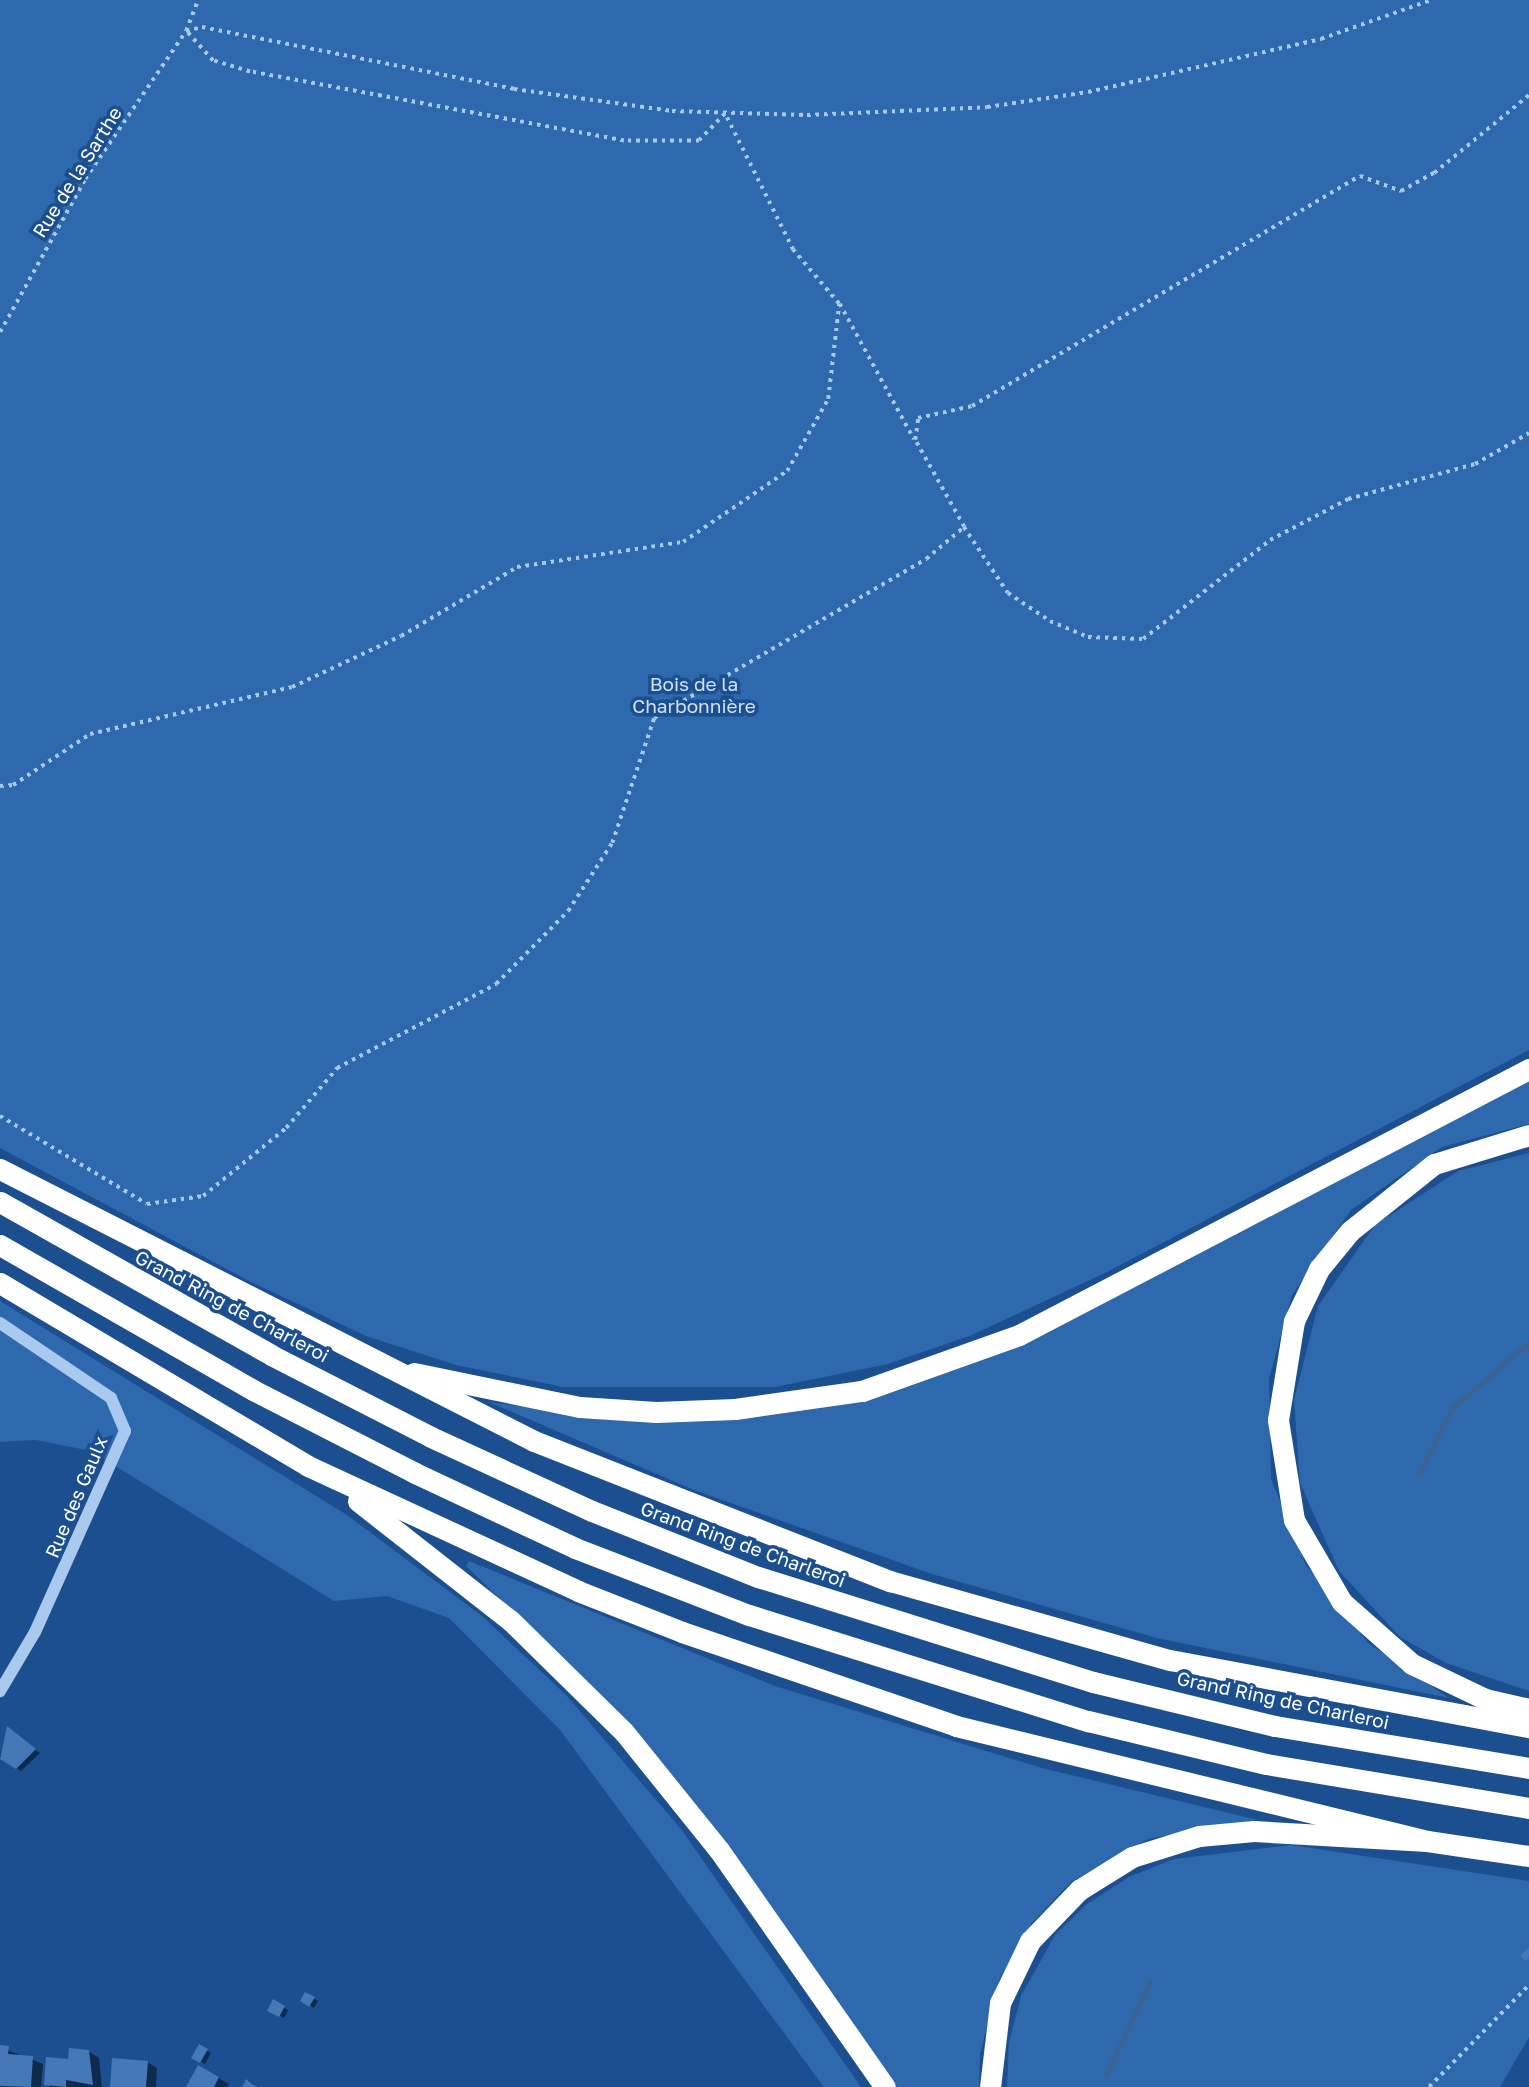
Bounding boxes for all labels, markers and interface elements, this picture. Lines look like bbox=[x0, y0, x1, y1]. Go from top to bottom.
street label: Rue de la Sarthe bbox=[28, 102, 126, 242]
park label: Bois de la Charbonnière bbox=[632, 673, 756, 717]
street label: Grand Ring de Charleroi bbox=[131, 1245, 333, 1367]
street label: Rue des Gaulx bbox=[40, 1433, 112, 1561]
street label: Grand Ring de Charleroi bbox=[637, 1496, 849, 1592]
street label: Grand Ring de Charleroi bbox=[1175, 1666, 1391, 1734]

